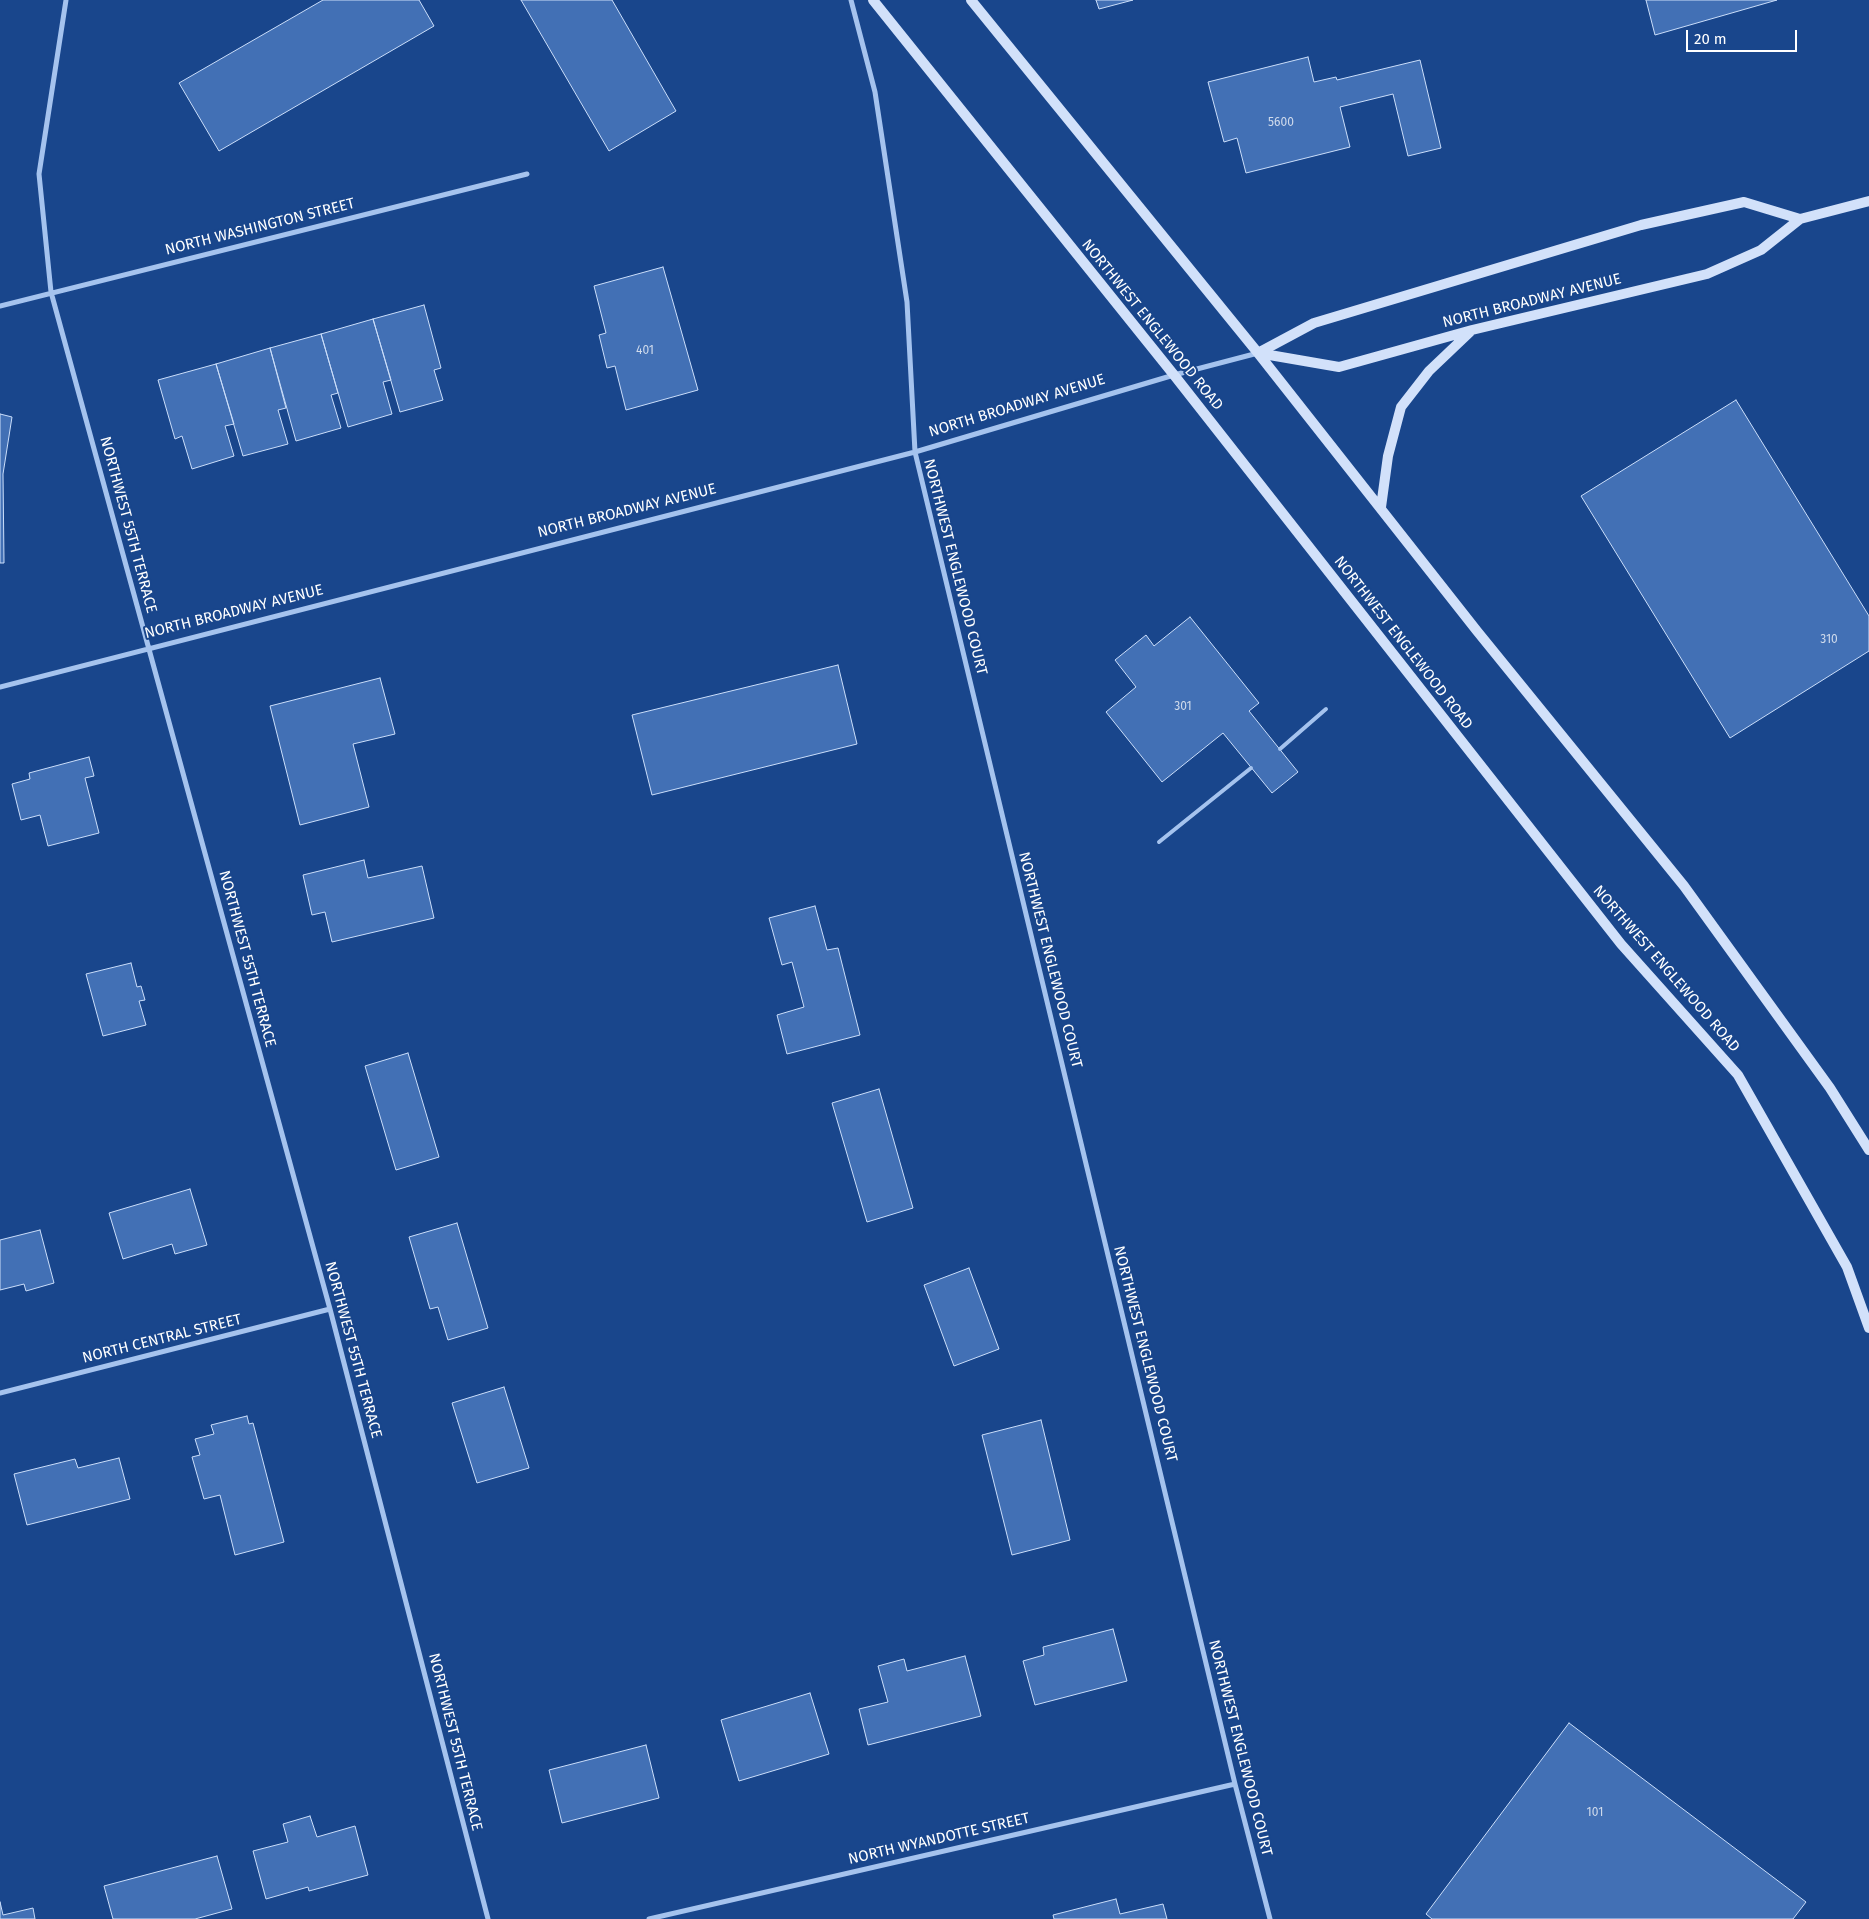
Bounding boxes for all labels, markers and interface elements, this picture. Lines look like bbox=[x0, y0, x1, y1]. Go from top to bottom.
scale bar bbox=[1689, 20, 1800, 52]
text: 20 m bbox=[1694, 30, 1727, 48]
house number: 5600 bbox=[1268, 116, 1294, 130]
street label: NORTH WASHINGTON STREET bbox=[163, 195, 357, 259]
street label: NORTHWEST ENGLEWOOD ROAD bbox=[1077, 236, 1227, 414]
street label: NORTH BROADWAY AVENUE bbox=[1441, 270, 1623, 332]
house number: 401 bbox=[636, 344, 654, 358]
street label: NORTH BROADWAY AVENUE bbox=[927, 371, 1107, 441]
street label: NORTHWEST 55TH TERRACE bbox=[96, 435, 160, 615]
street label: NORTHWEST ENGLEWOOD COURT bbox=[919, 457, 991, 677]
street label: NORTH BROADWAY AVENUE bbox=[536, 480, 718, 542]
street label: NORTHWEST ENGLEWOOD ROAD bbox=[1330, 553, 1476, 733]
street label: NORTH BROADWAY AVENUE bbox=[143, 581, 325, 643]
house number: 310 bbox=[1820, 633, 1838, 647]
house number: 301 bbox=[1174, 700, 1192, 714]
street label: NORTHWEST ENGLEWOOD COURT bbox=[1014, 850, 1086, 1070]
street label: NORTHWEST 55TH TERRACE bbox=[215, 869, 279, 1049]
street label: NORTHWEST ENGLEWOOD ROAD bbox=[1589, 882, 1743, 1056]
street label: NORTHWEST ENGLEWOOD COURT bbox=[1109, 1244, 1181, 1464]
street label: NORTHWEST 55TH TERRACE bbox=[321, 1260, 385, 1440]
street label: NORTH CENTRAL STREET bbox=[81, 1311, 243, 1367]
street label: NORTHWEST ENGLEWOOD COURT bbox=[1204, 1638, 1276, 1858]
street label: NORTHWEST 55TH TERRACE bbox=[424, 1651, 486, 1833]
house number: 101 bbox=[1587, 1806, 1603, 1820]
street label: NORTH WYANDOTTE STREET bbox=[847, 1809, 1031, 1869]

